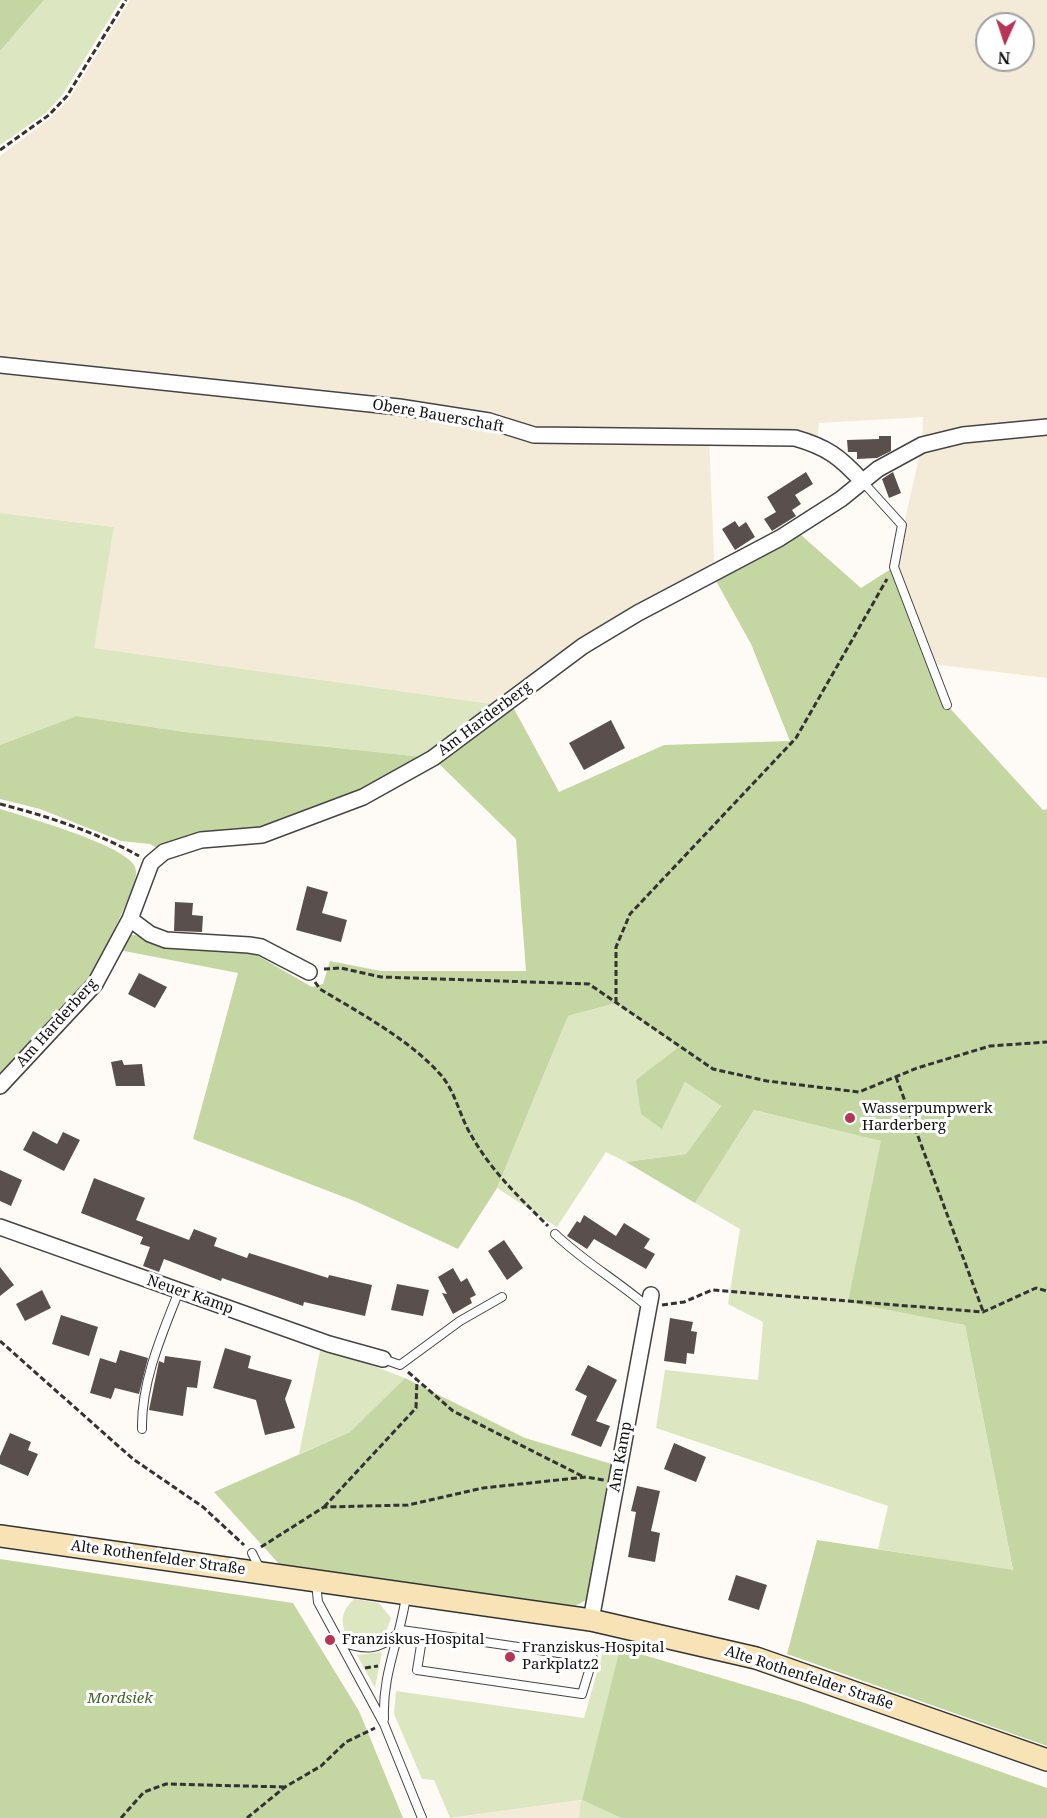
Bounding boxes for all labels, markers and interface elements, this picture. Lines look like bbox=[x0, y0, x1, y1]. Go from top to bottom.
north arrow bbox=[975, 12, 1035, 72]
text: N bbox=[997, 47, 1011, 69]
street label: Obere Bauerschaft bbox=[371, 396, 505, 436]
street label: Am Harderberg bbox=[435, 678, 535, 760]
street label: Am Harderberg bbox=[13, 975, 101, 1071]
place label: Wasserpumpwerk Harderberg bbox=[862, 1100, 993, 1135]
marker: Wasserpumpwerk Harderberg bbox=[843, 1111, 857, 1125]
street label: Neuer Kamp bbox=[144, 1272, 236, 1318]
street label: Am Kamp bbox=[606, 1420, 636, 1494]
street label: Alte Rothenfelder Straße bbox=[69, 1537, 247, 1579]
place label: Franziskus-Hospital bbox=[342, 1631, 484, 1649]
marker: Franziskus-Hospital bbox=[323, 1633, 337, 1647]
place label: Franziskus-Hospital Parkplatz2 bbox=[522, 1639, 664, 1674]
street label: Alte Rothenfelder Straße bbox=[722, 1642, 896, 1714]
marker: Franziskus-Hospital Parkplatz2 bbox=[503, 1650, 517, 1664]
park label: Mordsiek bbox=[87, 1690, 153, 1708]

